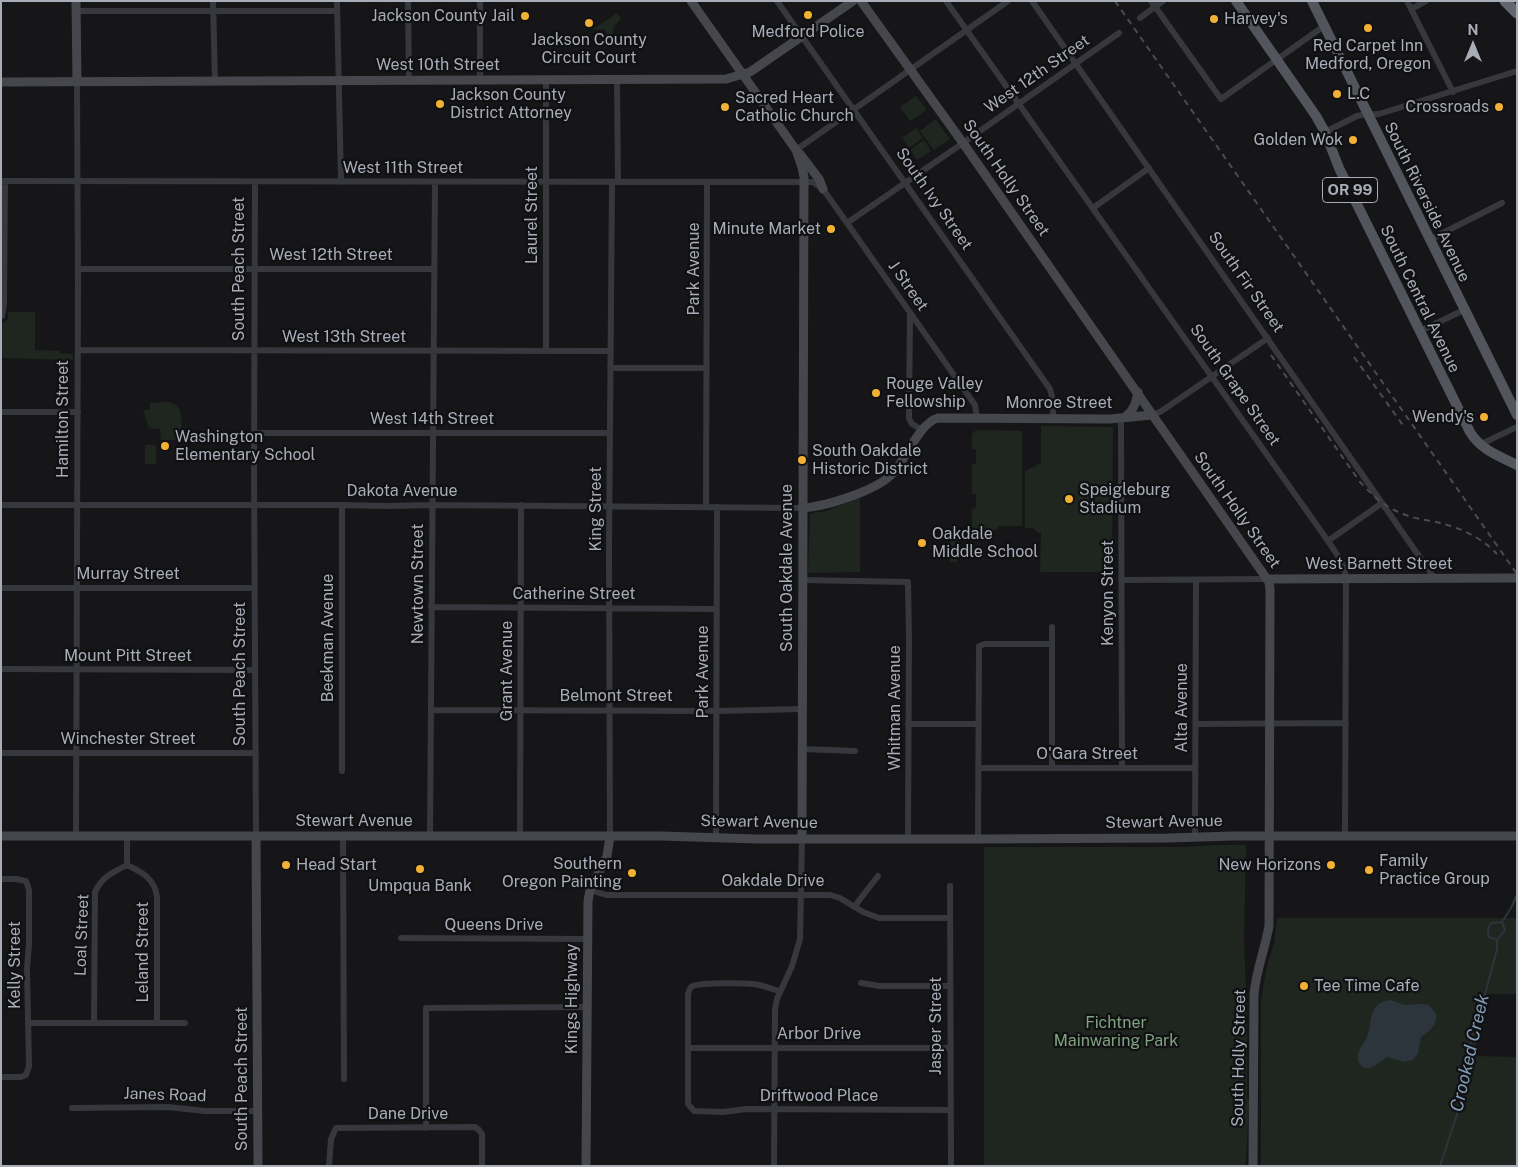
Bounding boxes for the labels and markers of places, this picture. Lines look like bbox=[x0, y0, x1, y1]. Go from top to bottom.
place label: Jackson County Jail bbox=[371, 6, 515, 26]
marker: Medford Police bbox=[802, 9, 814, 21]
place label: Harvey's bbox=[1224, 9, 1288, 29]
marker: Jackson County Jail bbox=[519, 10, 531, 22]
marker: Harvey's bbox=[1208, 13, 1220, 25]
marker: Jackson County Circuit Court bbox=[583, 17, 595, 29]
place label: Medford Police bbox=[751, 22, 865, 42]
marker: Red Carpet Inn Medford, Oregon bbox=[1362, 22, 1374, 34]
place label: Jackson County Circuit Court bbox=[531, 30, 647, 68]
place label: Red Carpet Inn Medford, Oregon bbox=[1305, 36, 1431, 74]
place label: L.C bbox=[1347, 84, 1370, 104]
place label: Jackson County District Attorney bbox=[450, 85, 572, 123]
place label: Sacred Heart Catholic Church bbox=[735, 88, 854, 126]
marker: L.C bbox=[1331, 88, 1343, 100]
place label: Crossroads bbox=[1405, 97, 1489, 117]
marker: Jackson County District Attorney bbox=[434, 98, 446, 110]
marker: Sacred Heart Catholic Church bbox=[719, 101, 731, 113]
marker: Crossroads bbox=[1493, 101, 1505, 113]
place label: Golden Wok bbox=[1253, 130, 1343, 150]
marker: Golden Wok bbox=[1347, 134, 1359, 146]
place label: Minute Market bbox=[713, 219, 821, 239]
marker: Minute Market bbox=[825, 223, 837, 235]
place label: Rouge Valley Fellowship bbox=[886, 374, 983, 412]
marker: Rouge Valley Fellowship bbox=[870, 387, 882, 399]
place label: Wendy's bbox=[1412, 407, 1474, 427]
marker: Wendy's bbox=[1478, 411, 1490, 423]
place label: Washington Elementary School bbox=[175, 427, 315, 465]
marker: Washington Elementary School bbox=[159, 440, 171, 452]
place label: South Oakdale Historic District bbox=[812, 441, 928, 479]
marker: South Oakdale Historic District bbox=[796, 454, 808, 466]
place label: Speigleburg Stadium bbox=[1079, 480, 1171, 518]
marker: Speigleburg Stadium bbox=[1063, 493, 1075, 505]
place label: Oakdale Middle School bbox=[932, 524, 1038, 562]
marker: Oakdale Middle School bbox=[916, 537, 928, 549]
place label: Family Practice Group bbox=[1379, 851, 1490, 889]
place label: Southern Oregon Painting bbox=[502, 854, 622, 892]
place label: Head Start bbox=[296, 855, 377, 875]
place label: New Horizons bbox=[1218, 855, 1321, 875]
marker: Head Start bbox=[280, 859, 292, 871]
marker: New Horizons bbox=[1325, 859, 1337, 871]
marker: Umpqua Bank bbox=[414, 863, 426, 875]
marker: Family Practice Group bbox=[1363, 864, 1375, 876]
marker: Southern Oregon Painting bbox=[626, 867, 638, 879]
place label: Umpqua Bank bbox=[368, 876, 472, 896]
place label: Tee Time Cafe bbox=[1314, 976, 1420, 996]
marker: Tee Time Cafe bbox=[1298, 980, 1310, 992]

